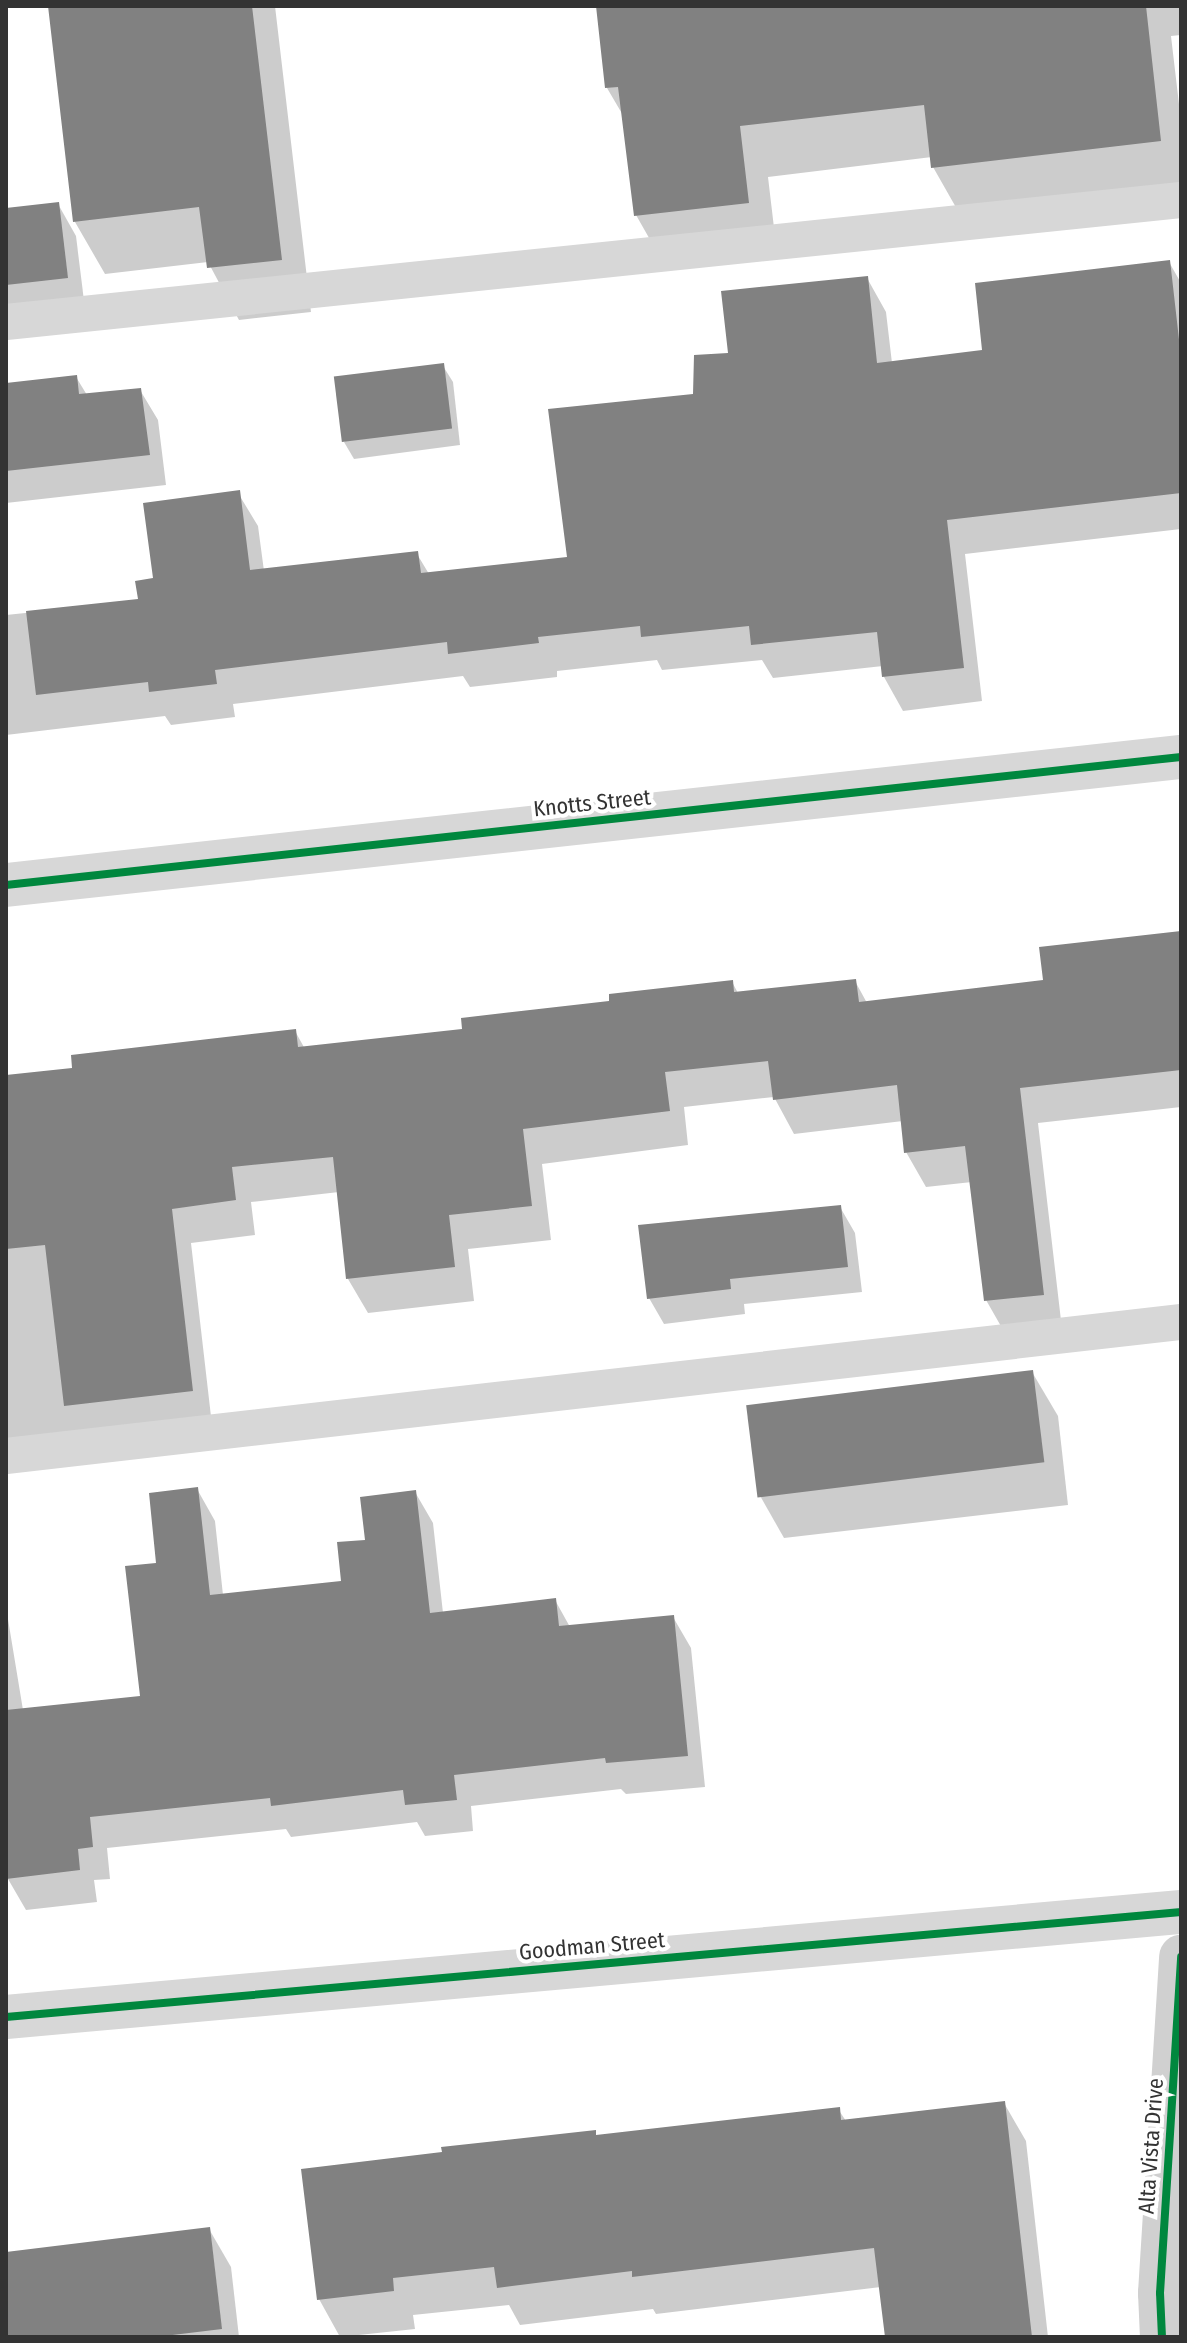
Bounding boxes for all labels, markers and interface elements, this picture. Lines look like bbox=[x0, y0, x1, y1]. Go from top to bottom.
street label: Knotts Street bbox=[532, 784, 652, 822]
street label: Goodman Street bbox=[518, 1926, 666, 1966]
street label: Alta Vista Drive bbox=[1133, 2077, 1169, 2215]

